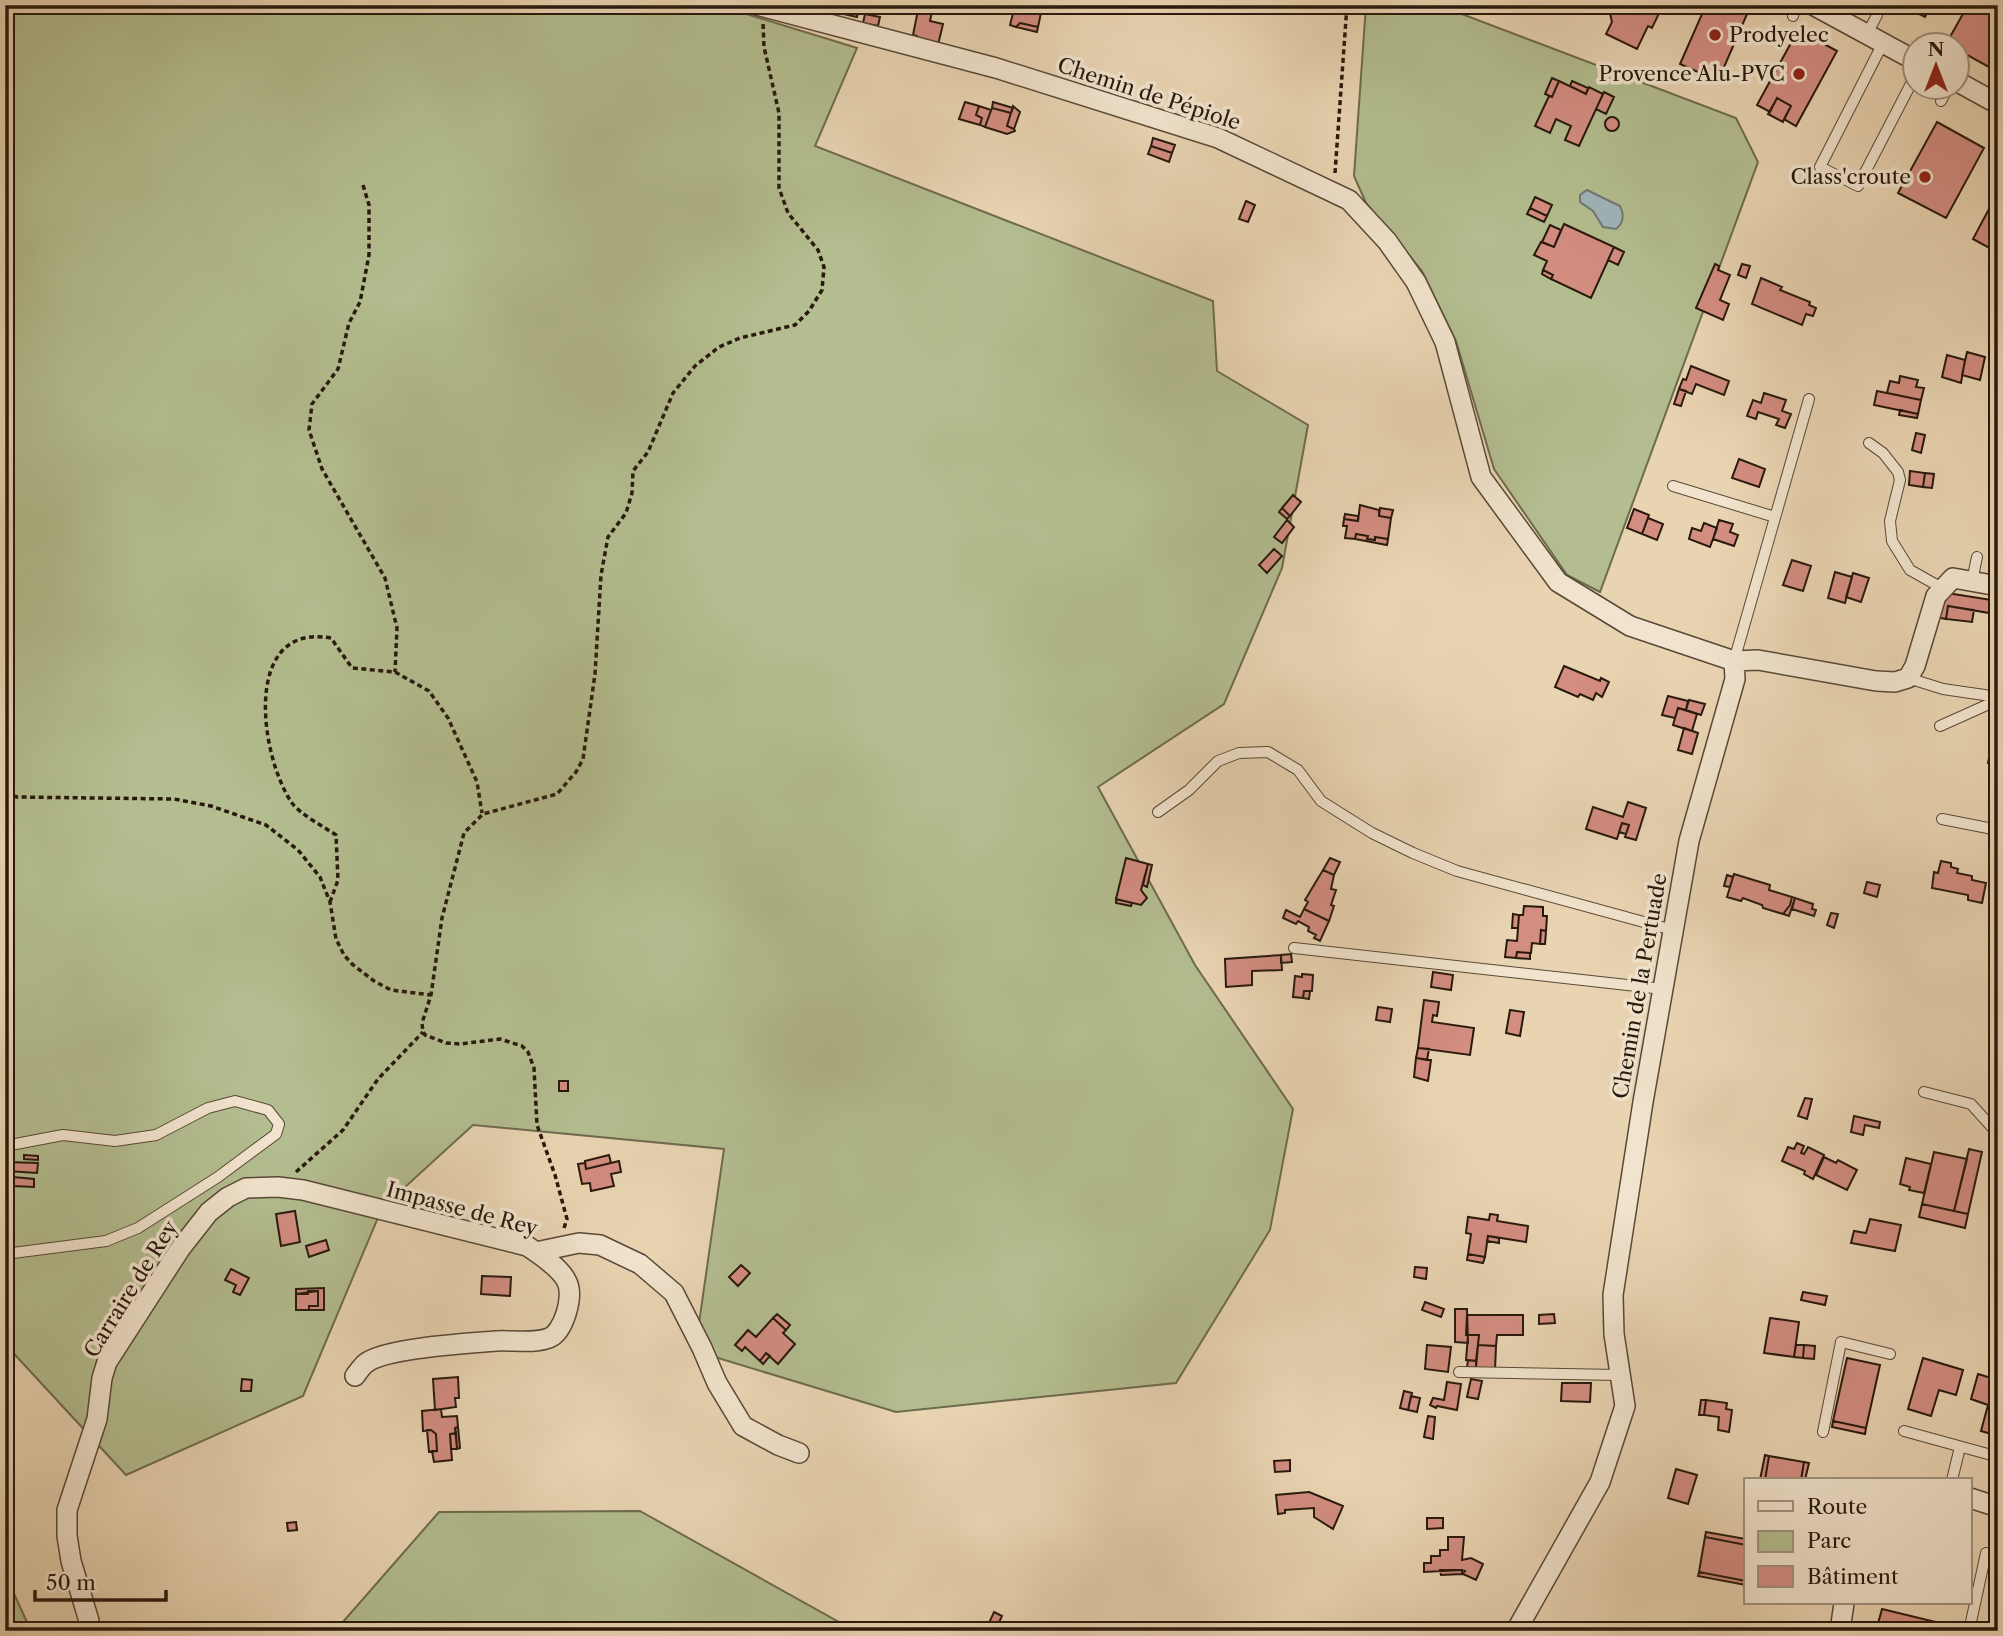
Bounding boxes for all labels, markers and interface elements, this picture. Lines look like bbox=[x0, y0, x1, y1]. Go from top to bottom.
place label: Prodyelec bbox=[1729, 22, 1829, 47]
marker: Prodyelec bbox=[1707, 27, 1723, 43]
north arrow bbox=[1902, 32, 1972, 102]
text: N bbox=[1928, 38, 1944, 61]
street label: Chemin de Pépiole bbox=[1054, 52, 1244, 135]
place label: Provence Alu-PVC bbox=[1599, 61, 1785, 86]
marker: Provence Alu-PVC bbox=[1791, 66, 1807, 82]
place label: Class'croute bbox=[1790, 164, 1911, 189]
marker: Class'croute bbox=[1917, 169, 1933, 185]
street label: Chemin de la Pertuade bbox=[1607, 871, 1672, 1101]
street label: Impasse de Rey bbox=[384, 1176, 541, 1241]
street label: Carraire de Rey bbox=[78, 1215, 183, 1362]
legend bbox=[1744, 1478, 1972, 1604]
text: Route bbox=[1807, 1494, 1867, 1519]
text: Parc bbox=[1807, 1528, 1851, 1553]
scale bar bbox=[35, 1559, 166, 1603]
text: Bâtiment bbox=[1807, 1564, 1899, 1589]
text: 50 m bbox=[46, 1570, 96, 1595]

